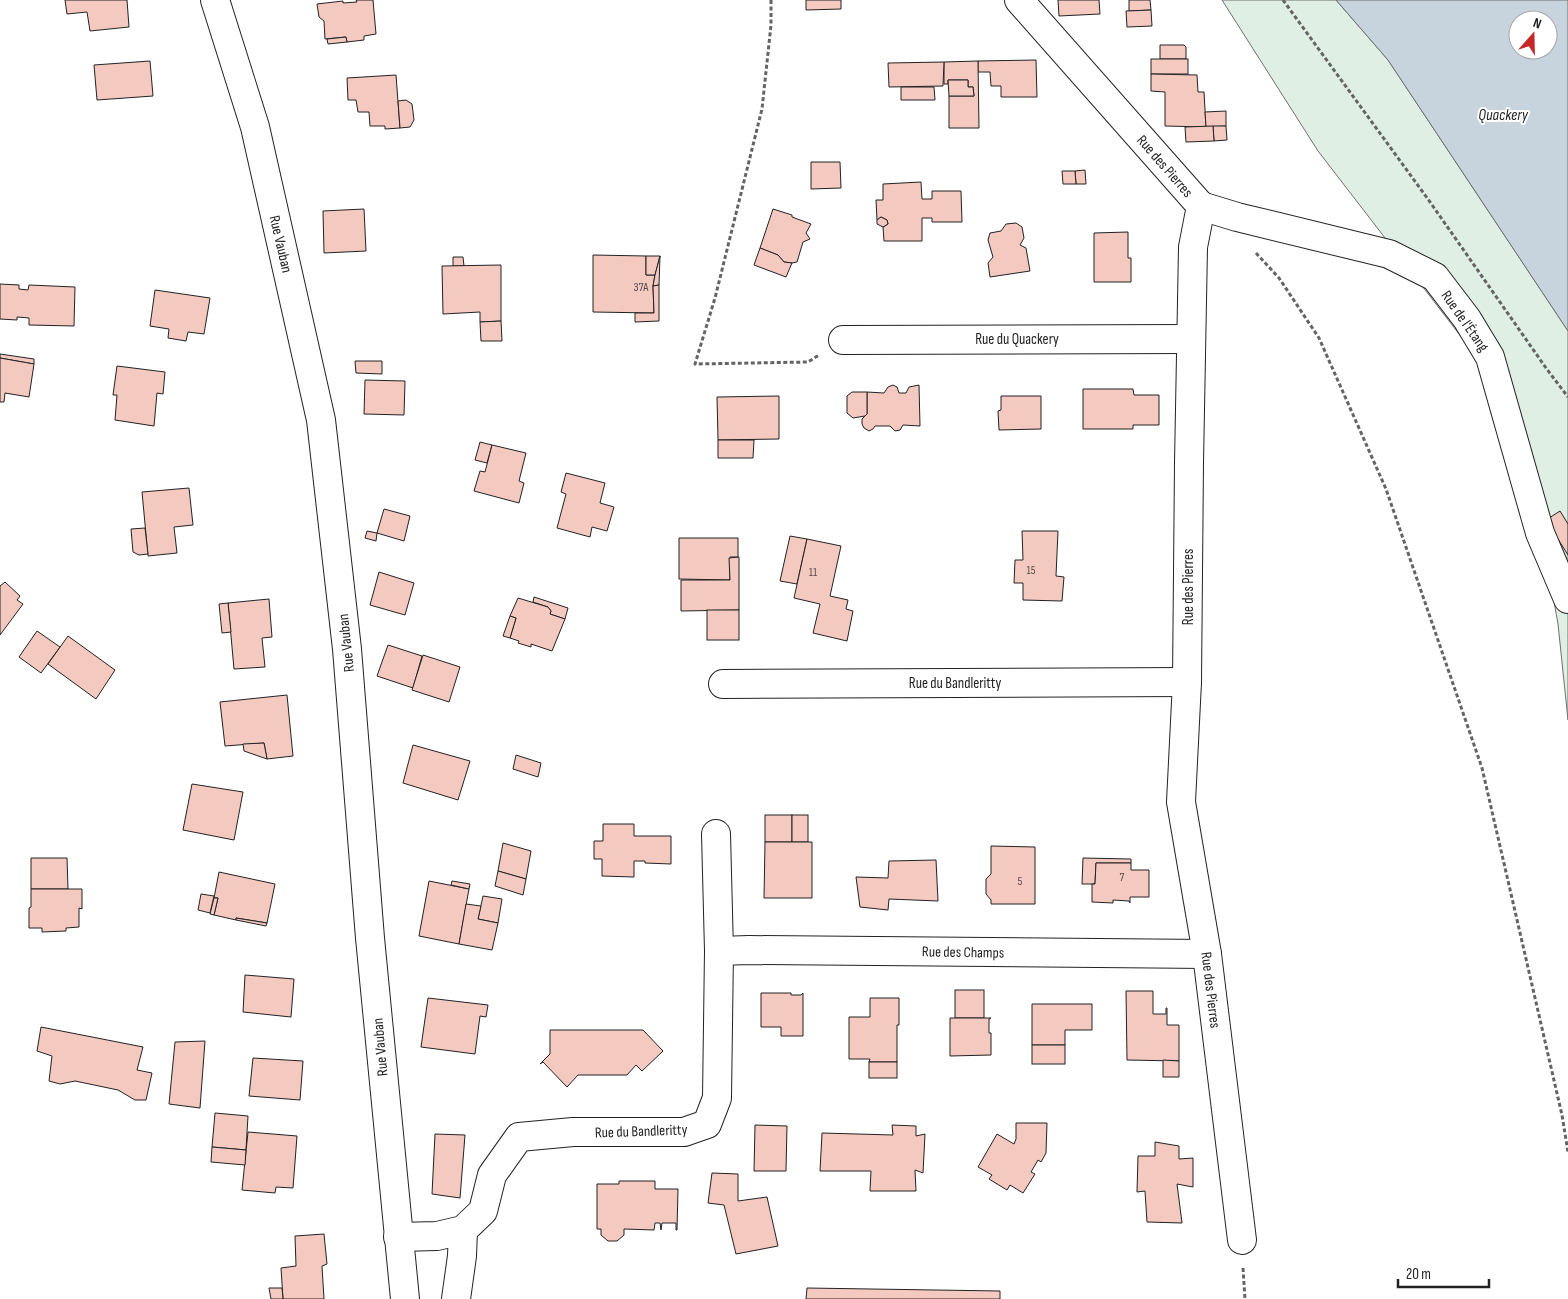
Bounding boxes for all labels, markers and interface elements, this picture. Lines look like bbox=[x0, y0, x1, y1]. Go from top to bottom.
north arrow bbox=[1508, 10, 1558, 60]
text: N bbox=[1531, 14, 1544, 33]
water label: Quackery bbox=[1478, 106, 1529, 125]
street label: Rue des Pierres bbox=[1132, 131, 1197, 201]
street label: Rue Vauban bbox=[265, 214, 296, 275]
house number: 37A bbox=[634, 280, 649, 295]
street label: Rue de l'Étang bbox=[1437, 287, 1493, 356]
street label: Rue du Quackery bbox=[975, 330, 1059, 349]
street label: Rue des Pierres bbox=[1179, 549, 1198, 625]
house number: 15 bbox=[1026, 563, 1036, 578]
house number: 11 bbox=[809, 565, 818, 580]
street label: Rue Vauban bbox=[334, 613, 359, 673]
street label: Rue du Bandleritty bbox=[909, 674, 1001, 693]
house number: 7 bbox=[1120, 870, 1125, 885]
house number: 5 bbox=[1018, 874, 1023, 889]
street label: Rue des Champs bbox=[922, 942, 1004, 963]
street label: Rue des Pierres bbox=[1196, 951, 1225, 1029]
street label: Rue Vauban bbox=[368, 1017, 393, 1077]
street label: Rue du Bandleritty bbox=[594, 1120, 688, 1143]
scale bar bbox=[1398, 1256, 1489, 1288]
text: 20 m bbox=[1406, 1265, 1431, 1284]

